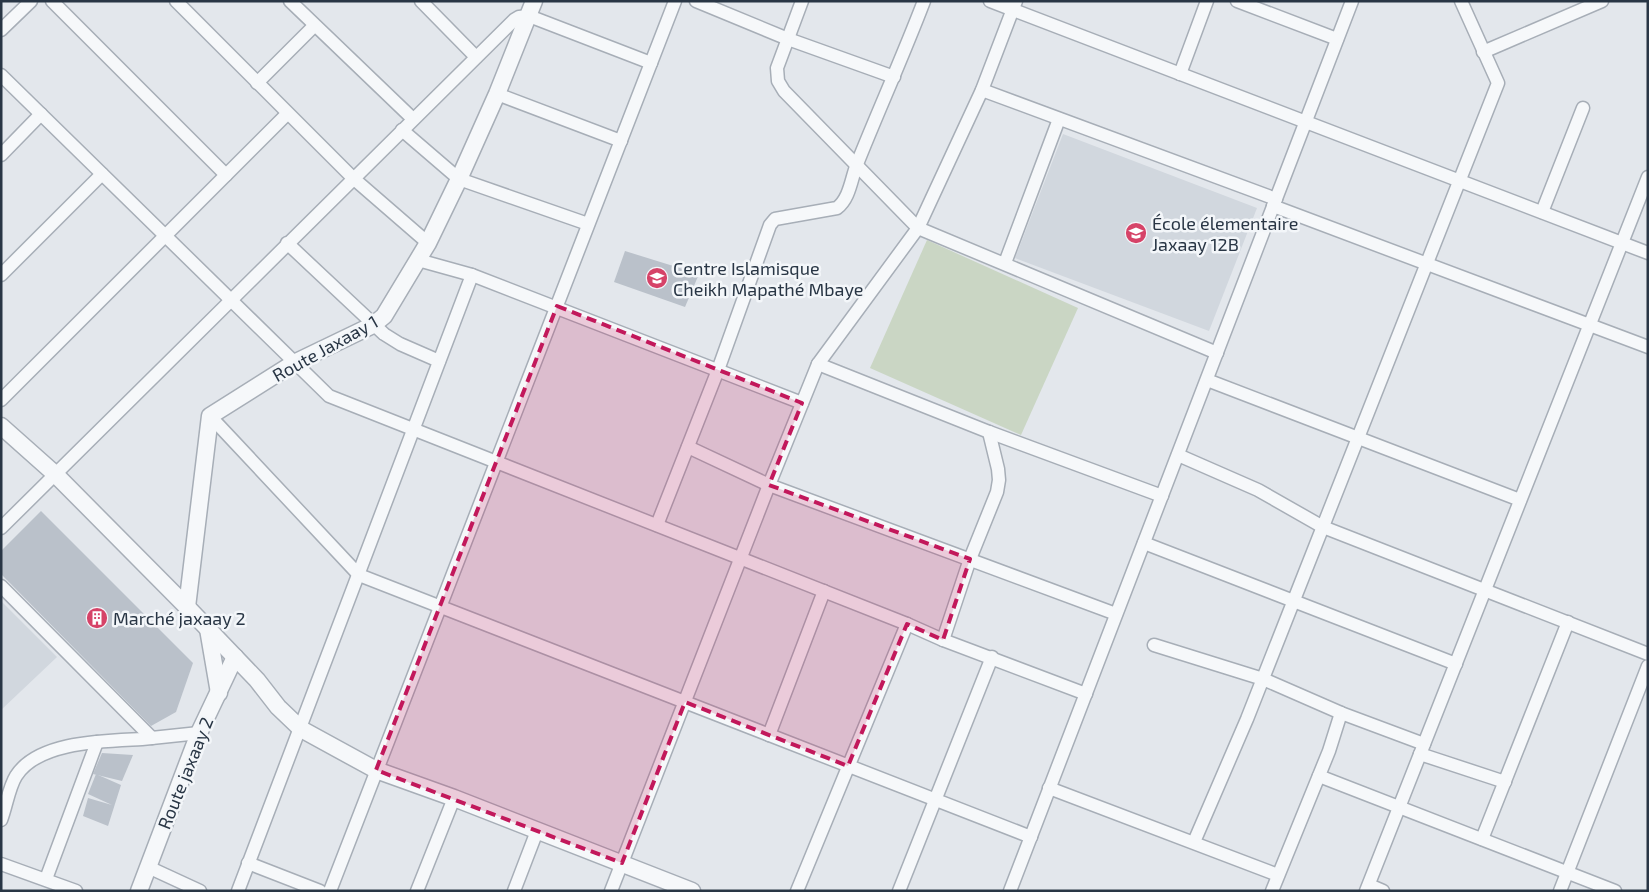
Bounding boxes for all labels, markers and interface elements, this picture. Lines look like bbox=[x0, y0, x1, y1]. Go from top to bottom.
place label: École élementaire Jaxaay 12B bbox=[1152, 212, 1298, 255]
school or university icon: École élementaire Jaxaay 12B bbox=[1124, 221, 1148, 245]
place label: Centre Islamisque Cheikh Mapathé Mbaye bbox=[673, 257, 863, 300]
school or university icon: Centre Islamisque Cheikh Mapathé Mbaye bbox=[645, 266, 669, 290]
street label: Route Jaxaay 1 bbox=[268, 310, 382, 386]
building icon: Marché jaxaay 2 bbox=[85, 606, 109, 630]
place label: Marché jaxaay 2 bbox=[113, 607, 246, 629]
street label: Route jaxaay 2 bbox=[153, 714, 217, 832]

